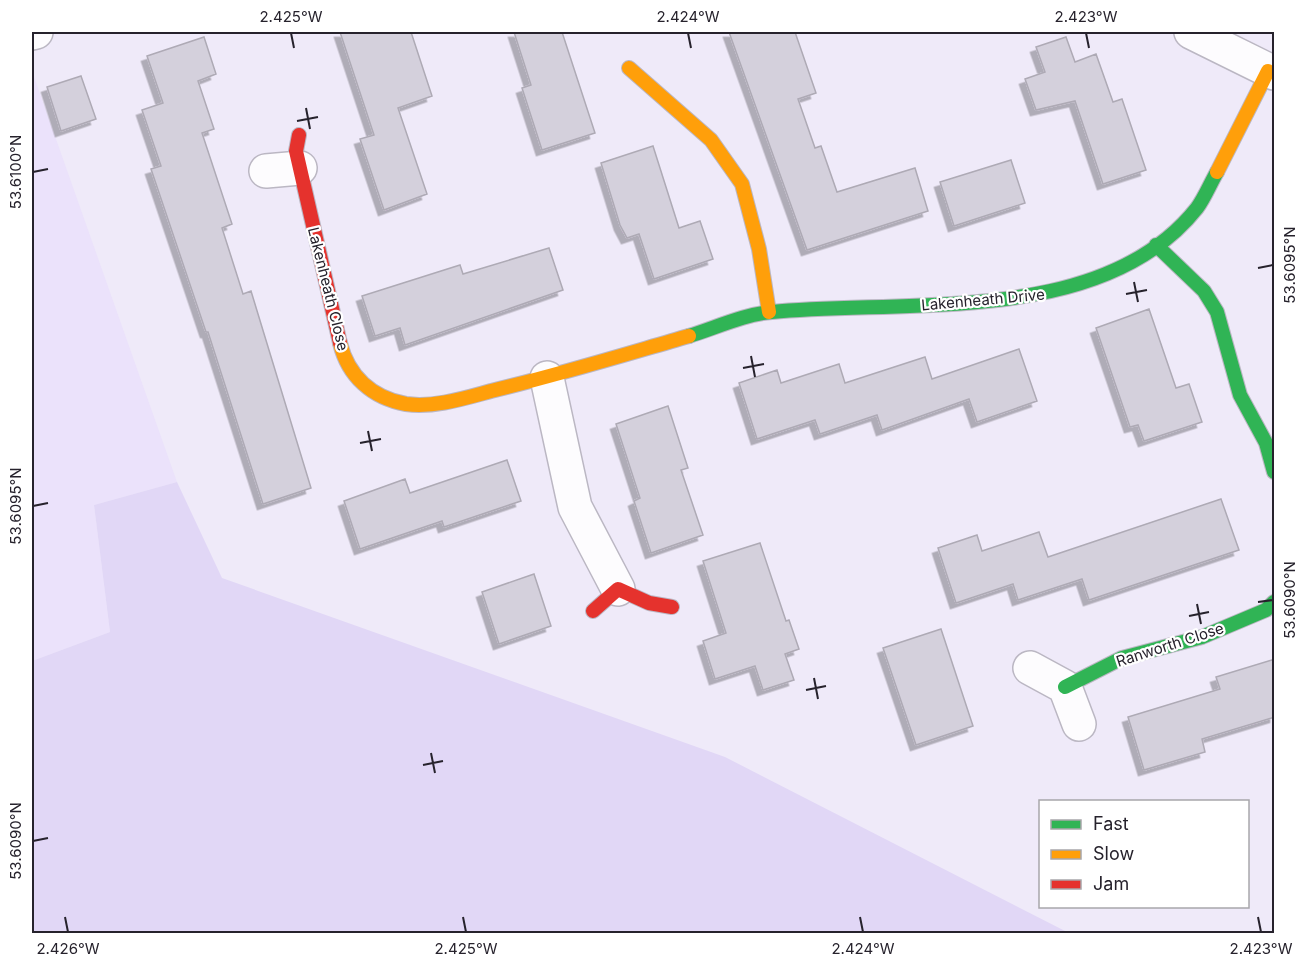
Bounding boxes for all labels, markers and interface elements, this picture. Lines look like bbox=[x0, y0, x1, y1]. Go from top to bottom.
text: 2.425°W bbox=[259, 7, 323, 26]
text: 2.424°W bbox=[656, 7, 720, 26]
text: 2.423°W bbox=[1055, 7, 1118, 26]
text: 53.6100°N bbox=[6, 135, 25, 209]
street label: Lakenheath Close bbox=[304, 225, 353, 353]
text: 53.6095°N bbox=[1280, 226, 1299, 304]
street label: Lakenheath Drive bbox=[920, 285, 1045, 314]
text: 53.6095°N bbox=[6, 467, 25, 545]
text: 53.6090°N bbox=[1280, 561, 1299, 639]
street label: Ranworth Close bbox=[1114, 618, 1226, 671]
legend bbox=[1039, 800, 1249, 908]
text: 53.6090°N bbox=[6, 802, 25, 880]
text: Fast bbox=[1093, 813, 1129, 834]
text: Slow bbox=[1093, 843, 1134, 864]
text: Jam bbox=[1093, 873, 1129, 894]
text: 2.426°W bbox=[36, 939, 100, 958]
text: 2.425°W bbox=[434, 939, 498, 958]
text: 2.424°W bbox=[831, 939, 895, 958]
text: 2.423°W bbox=[1230, 939, 1293, 958]

